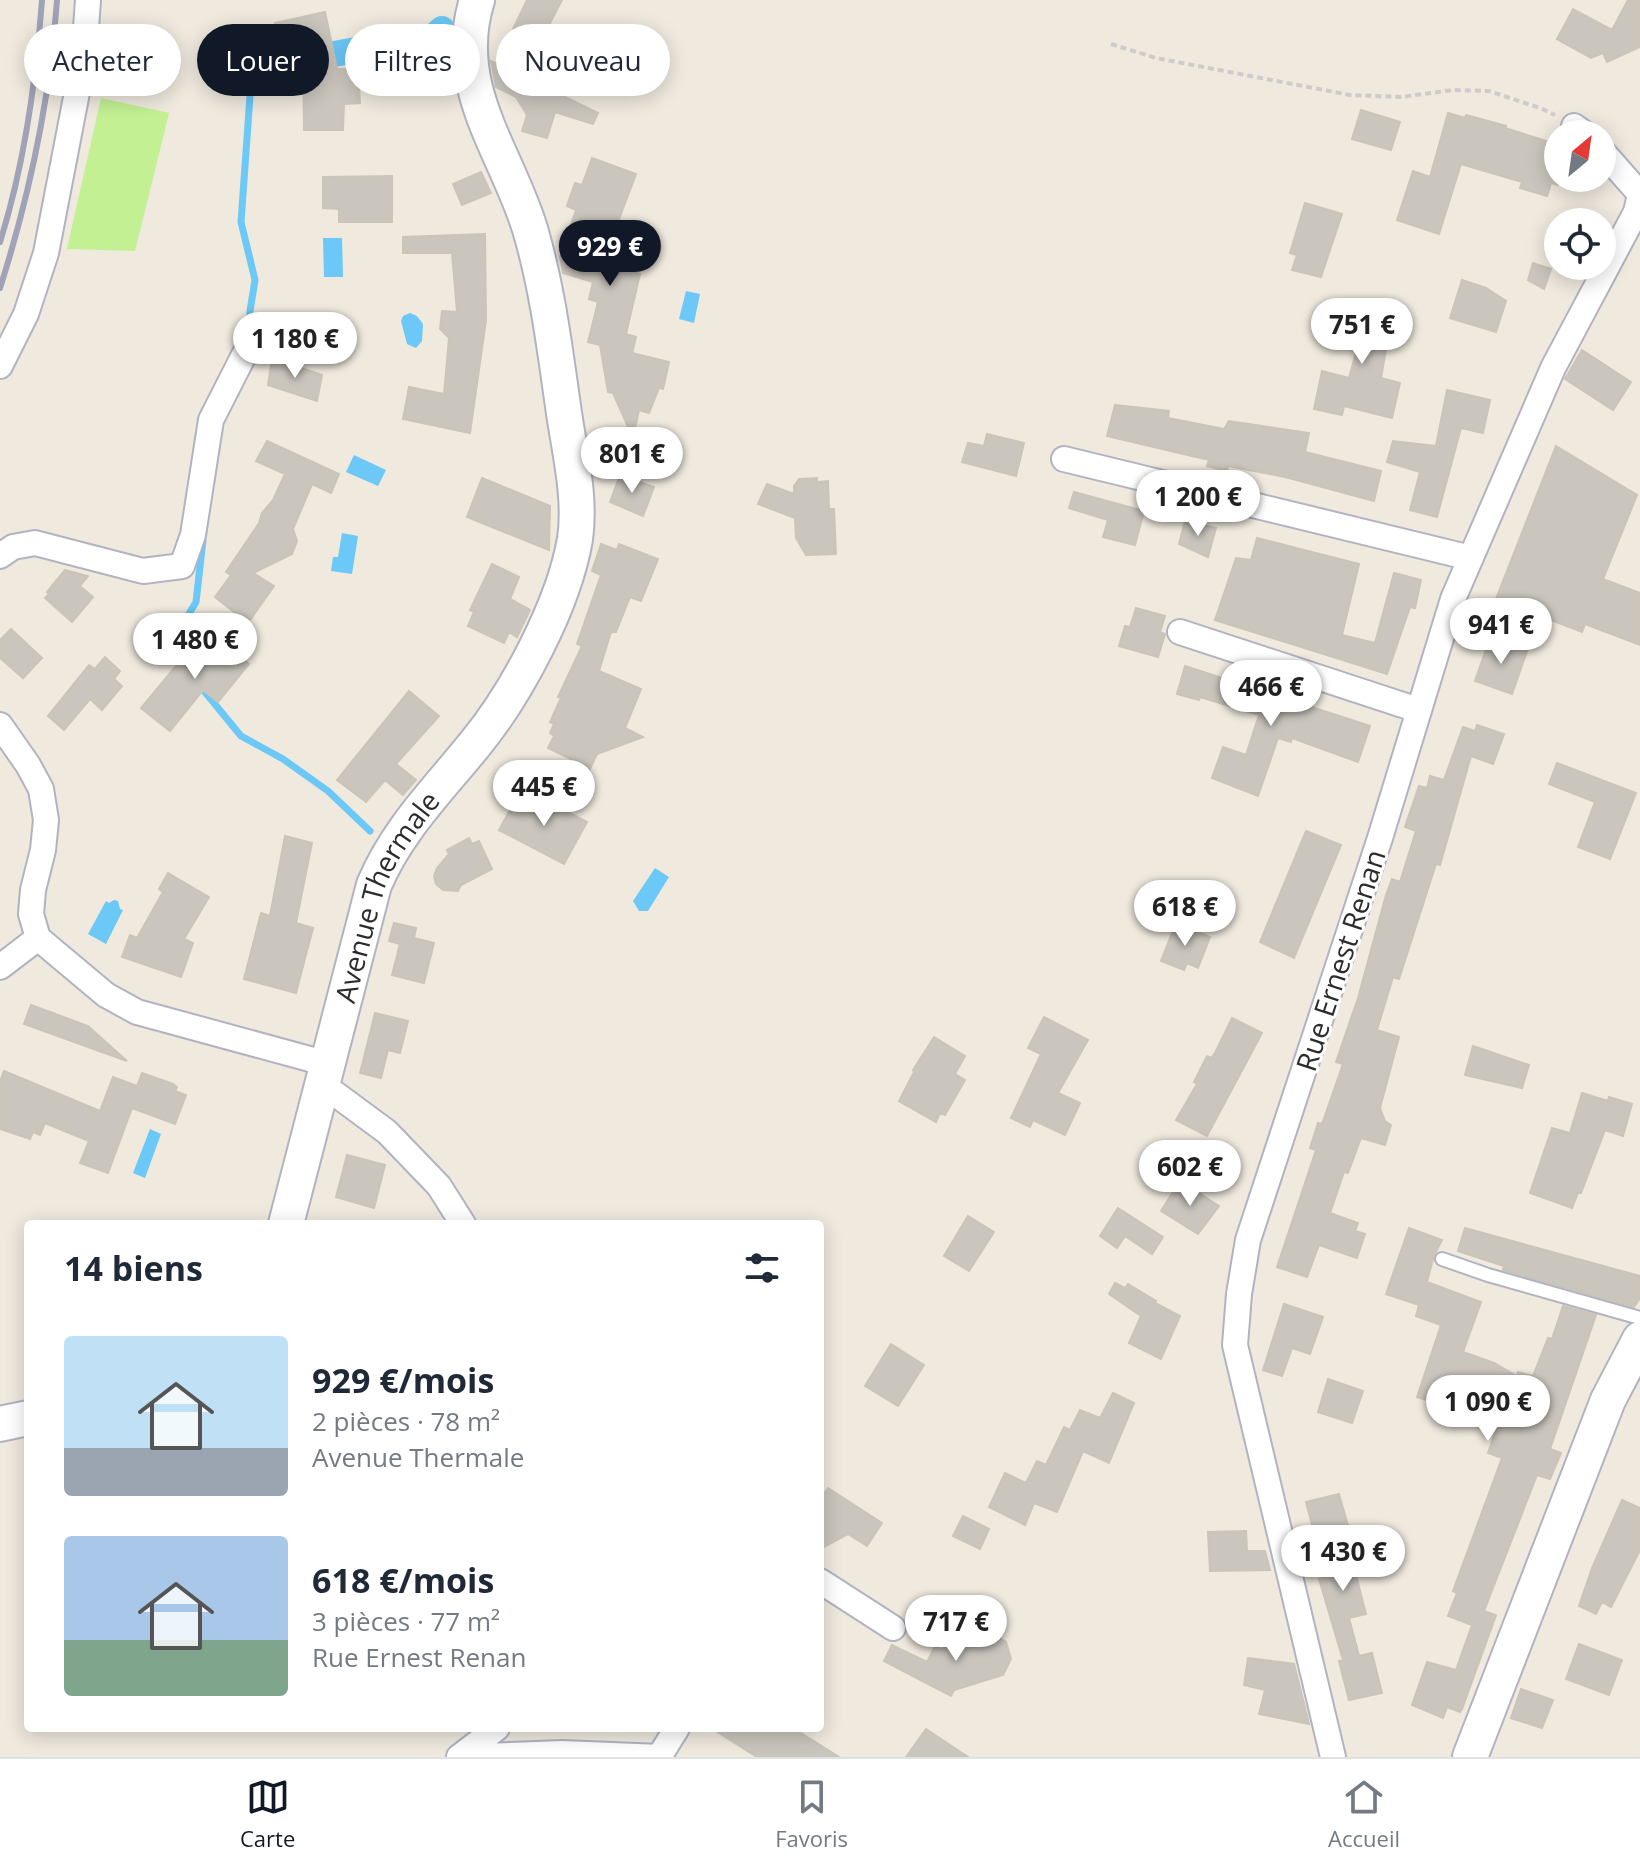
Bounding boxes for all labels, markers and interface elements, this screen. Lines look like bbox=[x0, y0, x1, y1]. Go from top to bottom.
chip: Acheter bbox=[24, 24, 181, 96]
chip: Louer bbox=[197, 24, 329, 96]
chip: Filtres bbox=[345, 24, 480, 96]
chip: Nouveau bbox=[496, 24, 670, 96]
north arrow bbox=[1544, 120, 1616, 192]
map controls bbox=[1544, 120, 1616, 280]
button: locate bbox=[1544, 208, 1616, 280]
pin: 929 € bbox=[554, 220, 666, 288]
text: 929 € bbox=[577, 228, 643, 264]
pin: 751 € bbox=[1306, 298, 1418, 366]
text: 751 € bbox=[1329, 306, 1395, 342]
pin: 1 180 € bbox=[221, 312, 369, 380]
text: 1 180 € bbox=[251, 320, 339, 356]
pin: 801 € bbox=[576, 427, 688, 495]
text: 801 € bbox=[599, 435, 665, 471]
pin: 1 200 € bbox=[1124, 470, 1272, 538]
text: 1 200 € bbox=[1154, 478, 1242, 514]
pin: 941 € bbox=[1445, 598, 1557, 666]
text: 941 € bbox=[1468, 606, 1534, 642]
pin: 1 480 € bbox=[121, 613, 269, 681]
text: 1 480 € bbox=[151, 621, 239, 657]
pin: 466 € bbox=[1215, 660, 1327, 728]
text: 466 € bbox=[1238, 668, 1304, 704]
pin: 445 € bbox=[488, 760, 600, 828]
text: 445 € bbox=[511, 768, 577, 804]
street label: Avenue Thermale bbox=[325, 783, 447, 1007]
street label: Rue Ernest Renan bbox=[1286, 844, 1394, 1076]
pin: 618 € bbox=[1129, 880, 1241, 948]
text: 618 € bbox=[1152, 888, 1218, 924]
pin: 602 € bbox=[1134, 1140, 1246, 1208]
text: 602 € bbox=[1157, 1148, 1223, 1184]
text: 14 biens bbox=[64, 1245, 203, 1291]
icon: filters bbox=[740, 1246, 784, 1290]
text: 929 €/mois bbox=[312, 1357, 494, 1403]
icon: home bbox=[128, 1368, 224, 1464]
pin: 1 090 € bbox=[1414, 1375, 1562, 1443]
text: 1 090 € bbox=[1444, 1383, 1532, 1419]
text: 2 pièces · 78 m² bbox=[312, 1403, 500, 1439]
text: Avenue Thermale bbox=[312, 1439, 524, 1475]
pin: 1 430 € bbox=[1269, 1525, 1417, 1593]
text: 1 430 € bbox=[1299, 1533, 1387, 1569]
text: 618 €/mois bbox=[312, 1557, 494, 1603]
icon: home bbox=[128, 1568, 224, 1664]
pin: 717 € bbox=[900, 1595, 1012, 1663]
text: 3 pièces · 77 m² bbox=[312, 1603, 500, 1639]
text: 717 € bbox=[923, 1603, 989, 1639]
text: Rue Ernest Renan bbox=[312, 1639, 526, 1675]
tab: Carte bbox=[240, 1775, 295, 1853]
tab: Favoris bbox=[775, 1775, 848, 1853]
tab: Accueil bbox=[1328, 1775, 1400, 1853]

